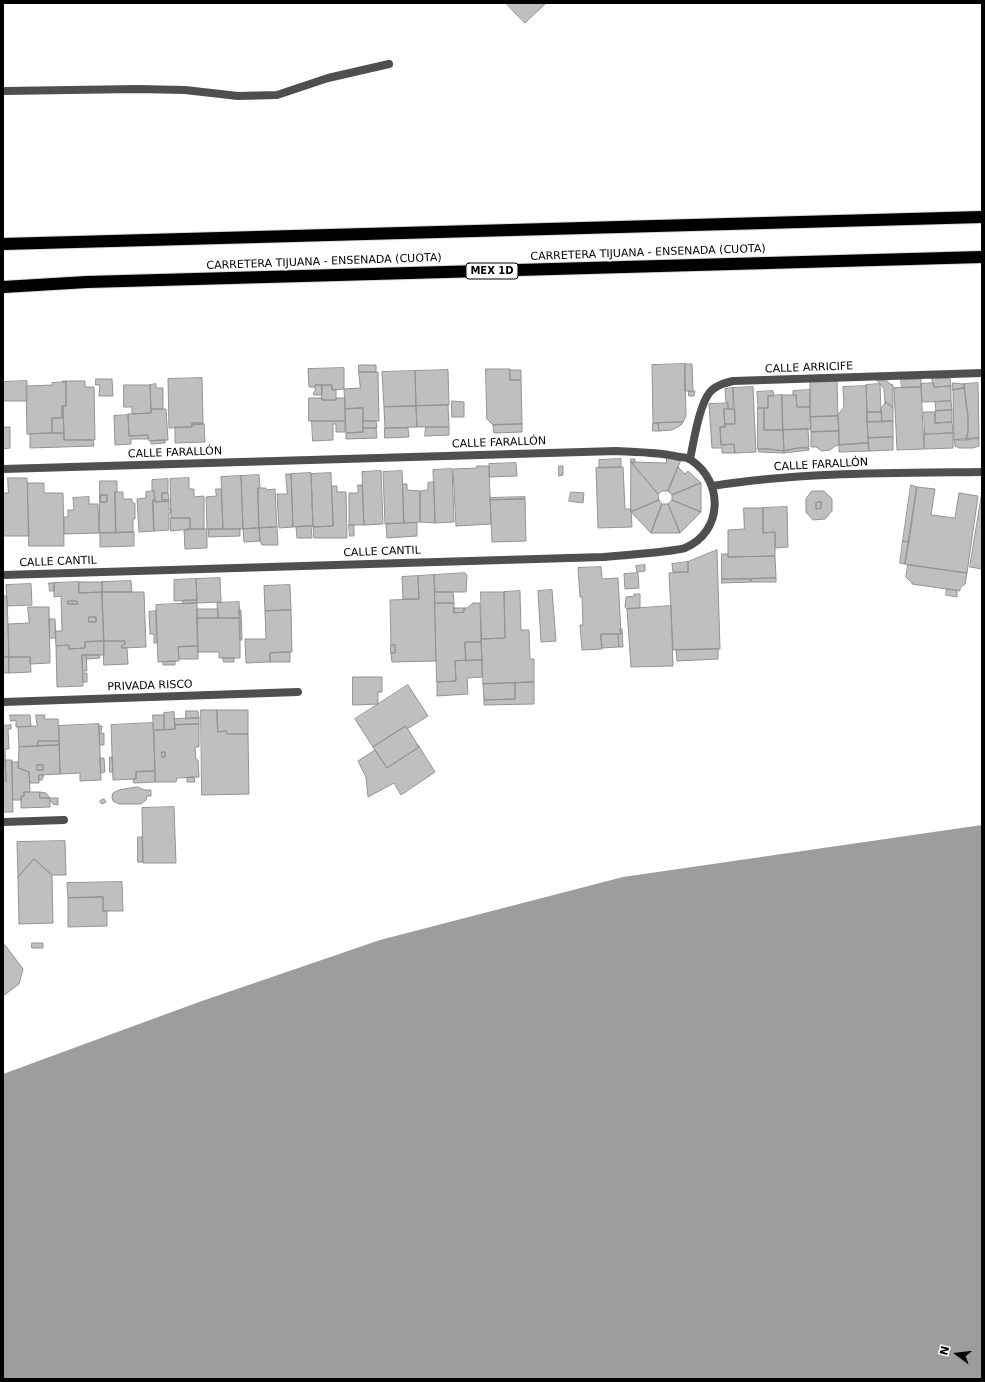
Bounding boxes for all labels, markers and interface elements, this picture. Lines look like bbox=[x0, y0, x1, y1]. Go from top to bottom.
street label: CARRETERA TIJUANA - ENSENADA (CUOTA) bbox=[530, 242, 766, 264]
street label: CARRETERA TIJUANA - ENSENADA (CUOTA) bbox=[206, 251, 442, 273]
road number: MEX 1D bbox=[466, 263, 518, 279]
street label: CALLE ARRICIFE bbox=[765, 360, 853, 376]
street label: CALLE FARALLÓN bbox=[452, 435, 546, 451]
street label: CALLE FARALLÓN bbox=[128, 445, 222, 461]
street label: CALLE FARALLÓN bbox=[774, 456, 868, 474]
street label: CALLE CANTIL bbox=[343, 544, 421, 560]
street label: CALLE CANTIL bbox=[19, 554, 97, 570]
street label: PRIVADA RISCO bbox=[107, 678, 193, 694]
north arrow bbox=[937, 1334, 977, 1374]
text: N bbox=[937, 1345, 952, 1357]

